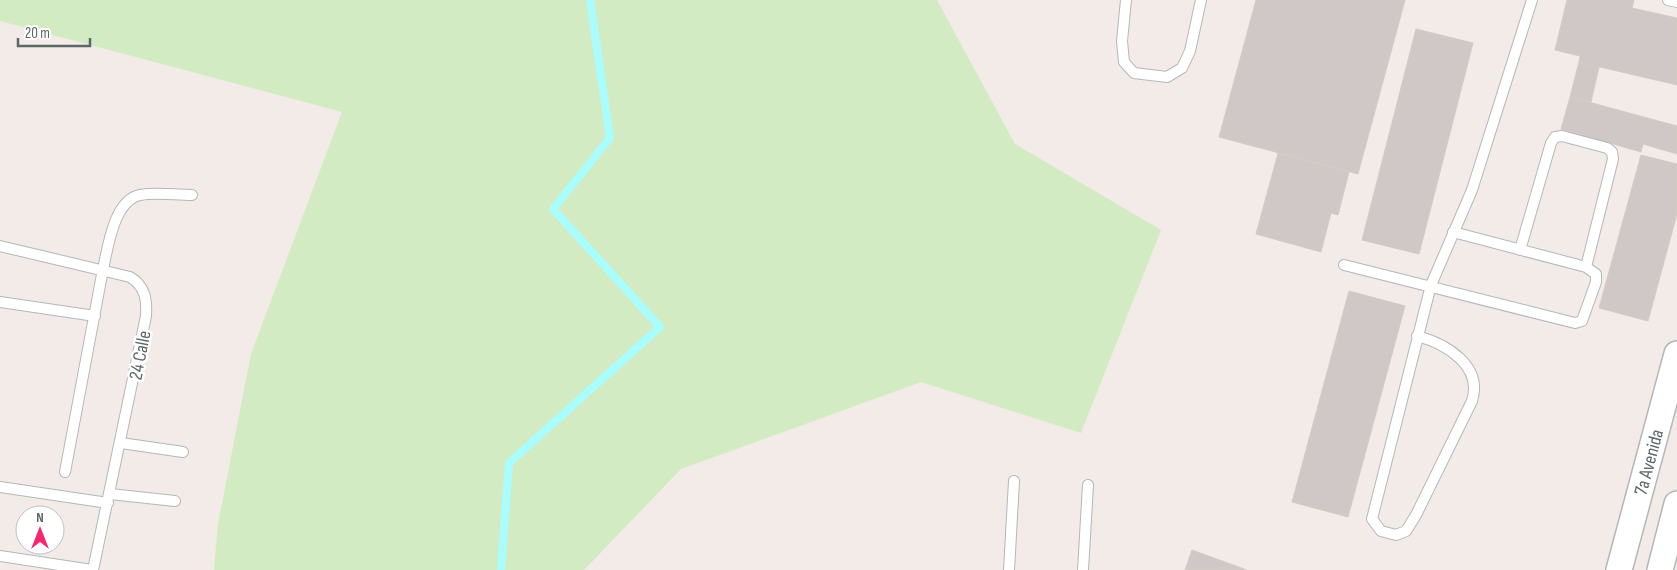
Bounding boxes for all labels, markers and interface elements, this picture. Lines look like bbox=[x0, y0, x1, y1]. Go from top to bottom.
scale bar bbox=[18, 15, 90, 47]
text: 20 m bbox=[25, 24, 50, 43]
street label: 24 Calle bbox=[124, 329, 156, 382]
street label: 7a Avenida bbox=[1630, 427, 1669, 498]
north arrow bbox=[15, 505, 65, 555]
text: N bbox=[36, 509, 44, 526]

